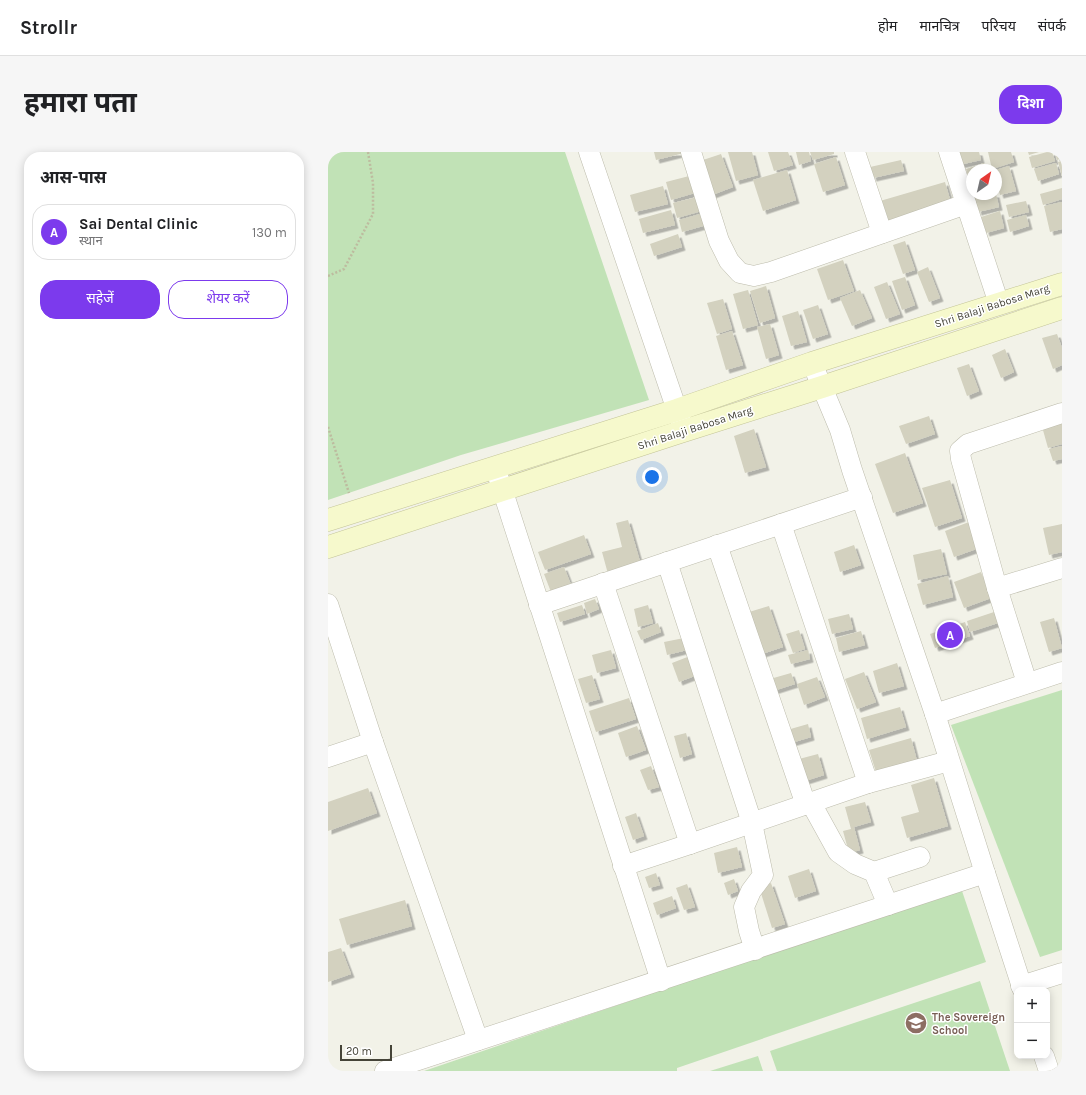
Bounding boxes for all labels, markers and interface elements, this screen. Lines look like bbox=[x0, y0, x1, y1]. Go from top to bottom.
text: Strollr bbox=[20, 17, 77, 39]
text: होम bbox=[878, 18, 897, 35]
text: मानचित्र bbox=[919, 18, 960, 35]
text: परिचय bbox=[982, 18, 1016, 35]
text: संपर्क bbox=[1038, 18, 1066, 35]
button: दिशा bbox=[999, 85, 1062, 124]
text: हमारा पता bbox=[24, 86, 137, 119]
north arrow bbox=[966, 164, 1002, 200]
text: आस-पास bbox=[40, 167, 106, 187]
text: Sai Dental Clinic bbox=[79, 215, 198, 233]
text: A bbox=[50, 225, 58, 240]
text: 130 m bbox=[252, 225, 287, 240]
text: स्थान bbox=[79, 233, 103, 248]
button: सहेजें bbox=[40, 280, 160, 319]
button: शेयर करें bbox=[168, 280, 288, 319]
street label: Shri Balaji Babosa Marg bbox=[933, 281, 1052, 331]
street label: Shri Balaji Babosa Marg bbox=[636, 403, 755, 453]
your location bbox=[642, 467, 662, 487]
pin: A bbox=[937, 620, 963, 650]
map controls bbox=[1014, 987, 1050, 1059]
button: + bbox=[1014, 987, 1050, 1023]
school or university icon: The Sovereign School bbox=[903, 1010, 929, 1036]
place label: The Sovereign School bbox=[932, 1011, 1005, 1037]
button: − bbox=[1014, 1023, 1050, 1059]
scale bar bbox=[340, 1043, 392, 1062]
text: 20 m bbox=[346, 1045, 372, 1058]

